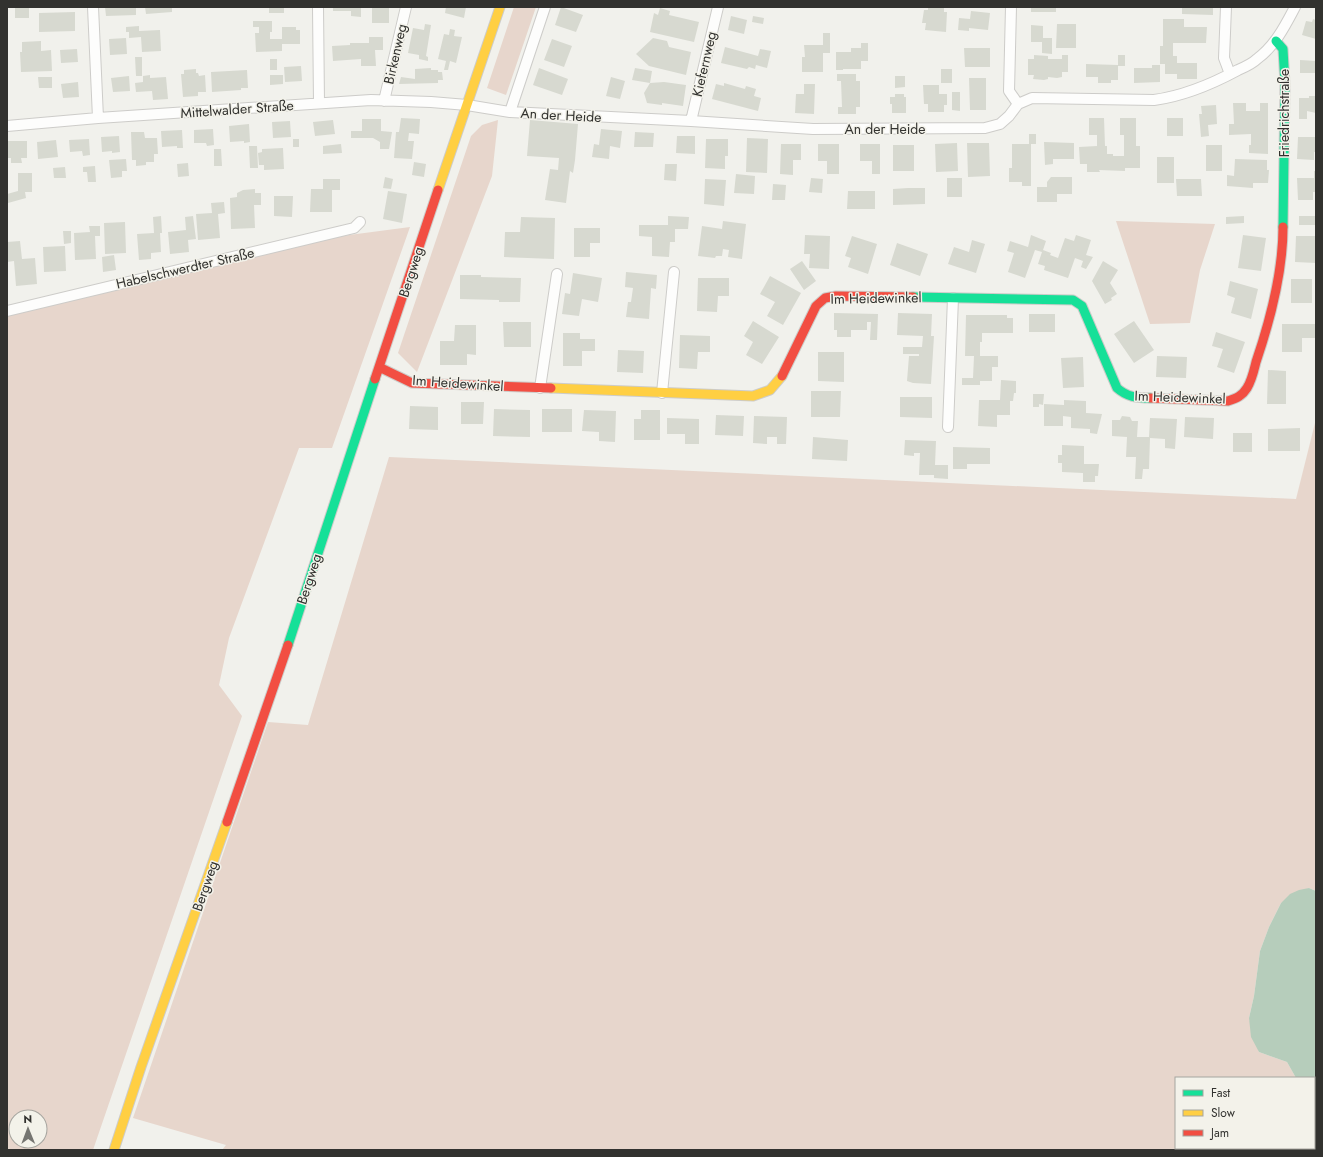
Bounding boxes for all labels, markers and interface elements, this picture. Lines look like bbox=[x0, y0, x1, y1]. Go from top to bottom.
street label: Birkenweg bbox=[378, 22, 412, 86]
street label: Kiefernweg bbox=[687, 29, 721, 99]
street label: Friedrichstraße bbox=[1274, 69, 1294, 157]
street label: Mittelwalder Straße bbox=[180, 95, 294, 123]
street label: An der Heide bbox=[520, 103, 602, 127]
street label: An der Heide bbox=[844, 119, 926, 139]
street label: Habelschwerdter Straße bbox=[114, 242, 256, 294]
street label: Bergweg bbox=[393, 244, 429, 300]
street label: Im Heidewinkel bbox=[830, 287, 922, 309]
street label: Im Heidewinkel bbox=[412, 370, 504, 396]
street label: Im Heidewinkel bbox=[1134, 385, 1226, 409]
street label: Bergweg bbox=[291, 551, 327, 607]
street label: Bergweg bbox=[187, 858, 223, 914]
legend bbox=[1175, 1077, 1315, 1149]
text: Fast bbox=[1211, 1084, 1230, 1102]
text: Slow bbox=[1211, 1104, 1236, 1122]
north arrow bbox=[8, 1109, 48, 1149]
text: N bbox=[23, 1111, 32, 1127]
text: Jam bbox=[1209, 1124, 1229, 1142]

